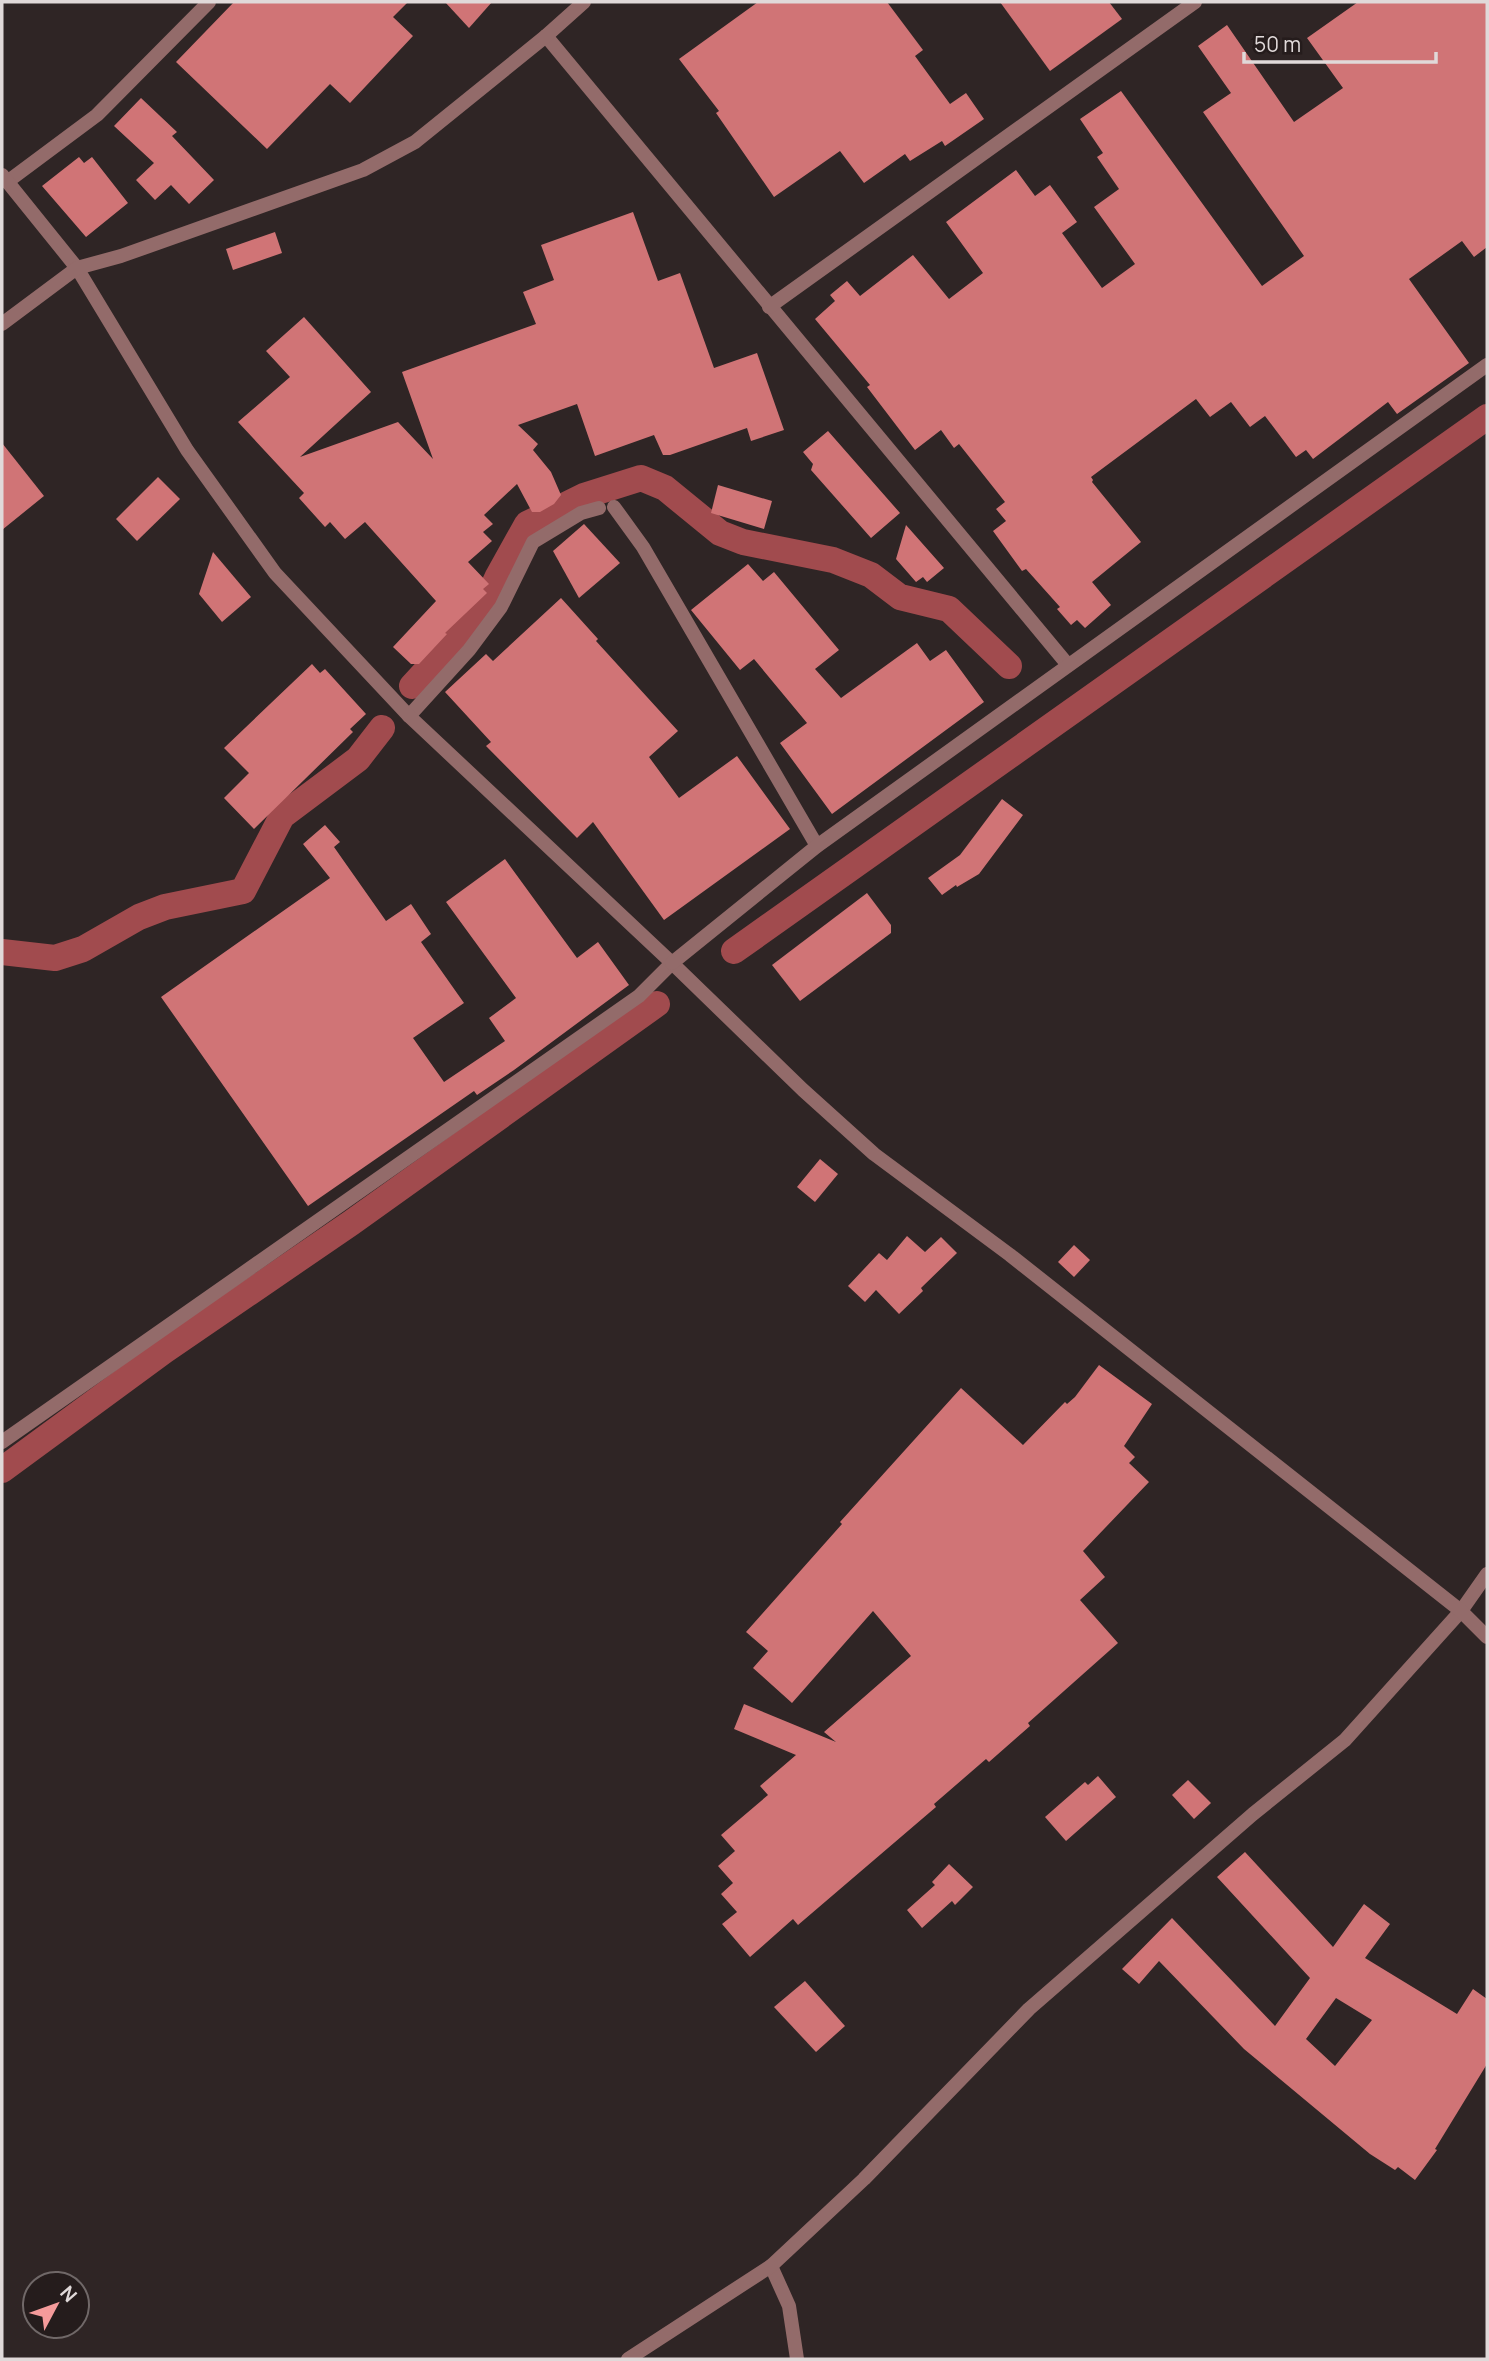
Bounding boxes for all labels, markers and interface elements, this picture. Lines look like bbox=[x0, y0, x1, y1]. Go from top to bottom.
scale bar bbox=[1244, 21, 1436, 65]
text: 50 m bbox=[1254, 30, 1301, 58]
north arrow bbox=[21, 2270, 91, 2340]
text: N bbox=[55, 2280, 83, 2308]

